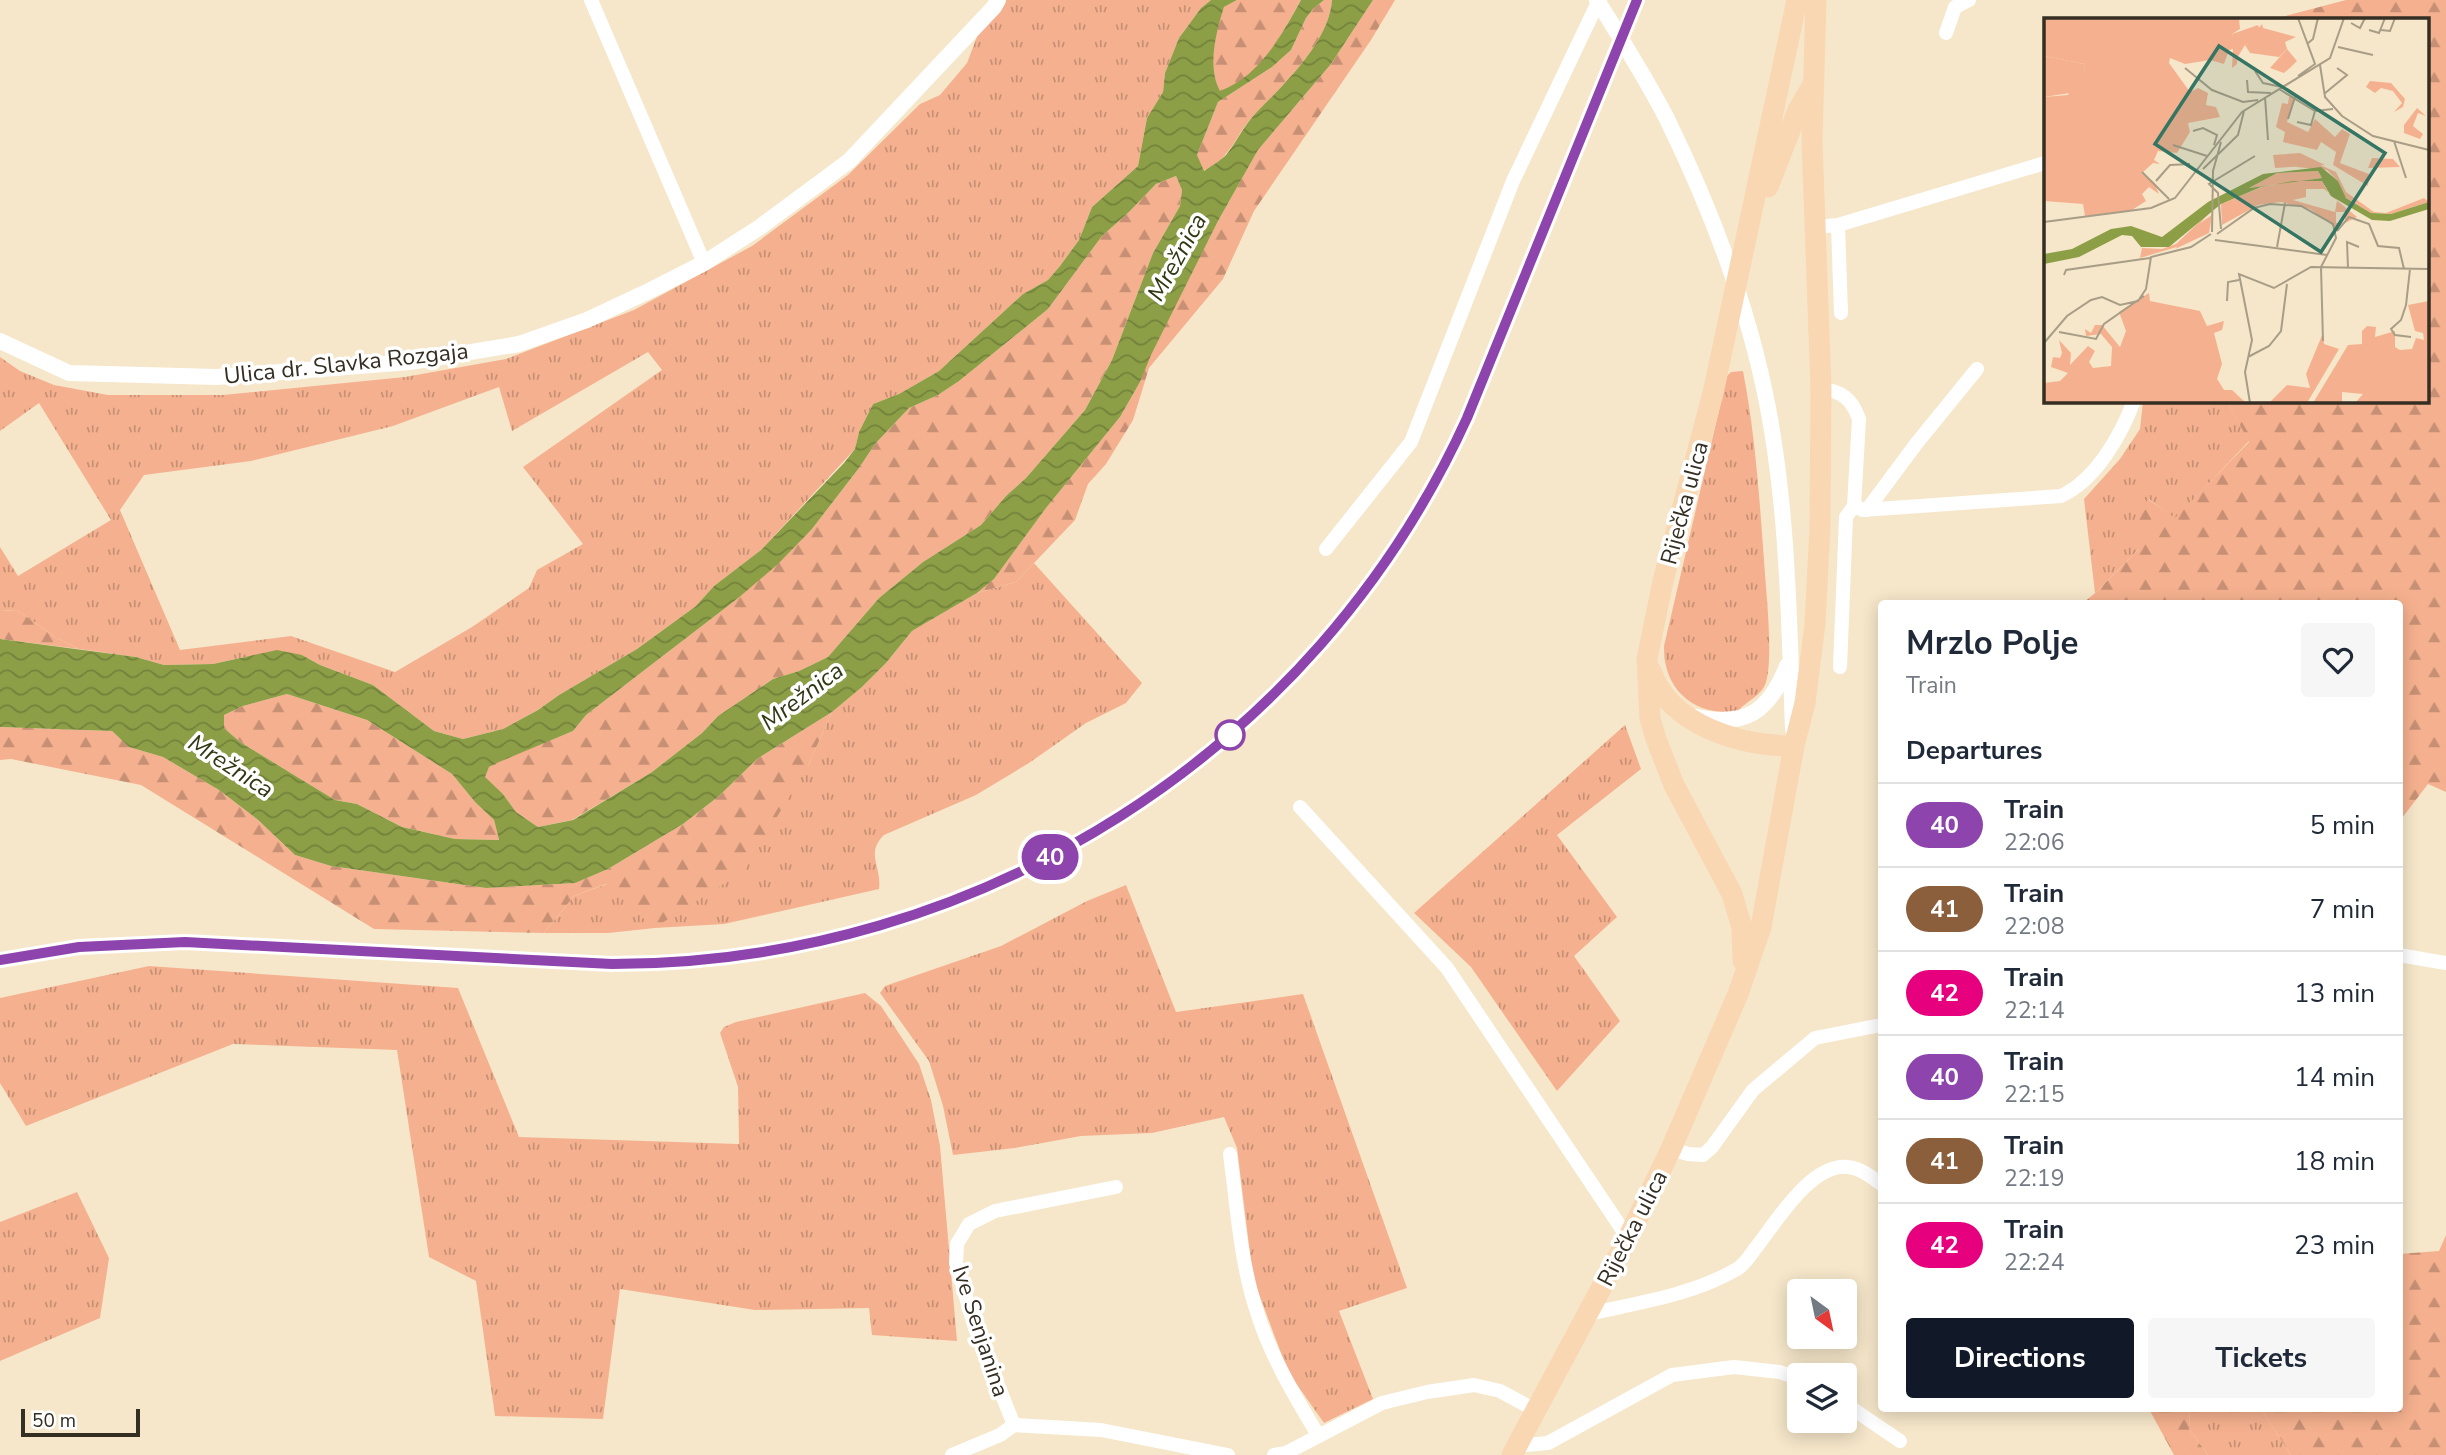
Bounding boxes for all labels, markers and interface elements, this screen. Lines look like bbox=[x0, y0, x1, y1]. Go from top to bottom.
inset map bbox=[2044, 18, 2428, 402]
water label: Mrežnica bbox=[1140, 207, 1214, 307]
street label: Ulica dr. Slavka Rozgaja bbox=[222, 335, 470, 392]
street label: Riječka ulica bbox=[1653, 438, 1716, 568]
text: Mrzlo Polje bbox=[1906, 621, 2078, 666]
button: heart bbox=[2301, 623, 2375, 697]
water label: Mrežnica bbox=[754, 654, 850, 738]
text: Train bbox=[1906, 670, 1957, 701]
unlabelled marker bbox=[1215, 720, 1245, 750]
water label: Mrežnica bbox=[182, 727, 280, 805]
text: Departures bbox=[1906, 733, 2042, 768]
text: Train bbox=[2004, 792, 2064, 827]
text: 5 min bbox=[2310, 808, 2375, 843]
text: 40 bbox=[1930, 809, 1959, 841]
text: 22:06 bbox=[2004, 827, 2064, 858]
line badge: 40 bbox=[1018, 834, 1082, 880]
text: 40 bbox=[1036, 841, 1064, 873]
text: Train bbox=[2004, 876, 2064, 911]
text: 7 min bbox=[2310, 892, 2375, 927]
text: 41 bbox=[1930, 893, 1959, 925]
text: 22:08 bbox=[2004, 911, 2064, 942]
text: Train bbox=[2004, 960, 2064, 995]
text: 13 min bbox=[2294, 976, 2375, 1011]
text: 42 bbox=[1930, 977, 1959, 1009]
text: 22:14 bbox=[2004, 995, 2064, 1026]
text: Train bbox=[2004, 1044, 2064, 1079]
text: 14 min bbox=[2294, 1060, 2375, 1095]
text: 40 bbox=[1930, 1061, 1959, 1093]
text: 22:15 bbox=[2004, 1079, 2064, 1110]
text: Train bbox=[2004, 1128, 2064, 1163]
text: 18 min bbox=[2294, 1144, 2375, 1179]
text: 41 bbox=[1930, 1145, 1959, 1177]
text: 22:19 bbox=[2004, 1163, 2064, 1194]
street label: Riječka ulica bbox=[1590, 1165, 1675, 1292]
text: Train bbox=[2004, 1212, 2064, 1247]
text: 23 min bbox=[2294, 1228, 2375, 1263]
text: 42 bbox=[1930, 1229, 1959, 1261]
text: 22:24 bbox=[2004, 1247, 2064, 1278]
street label: Ive Senjanina bbox=[945, 1261, 1016, 1401]
north arrow bbox=[1787, 1279, 1857, 1349]
map controls bbox=[1787, 1279, 1857, 1433]
button: Directions bbox=[1906, 1318, 2134, 1398]
button: Tickets bbox=[2148, 1318, 2375, 1398]
button: layers bbox=[1787, 1363, 1857, 1433]
scale bar bbox=[21, 1406, 140, 1438]
text: 50 m bbox=[32, 1408, 76, 1434]

